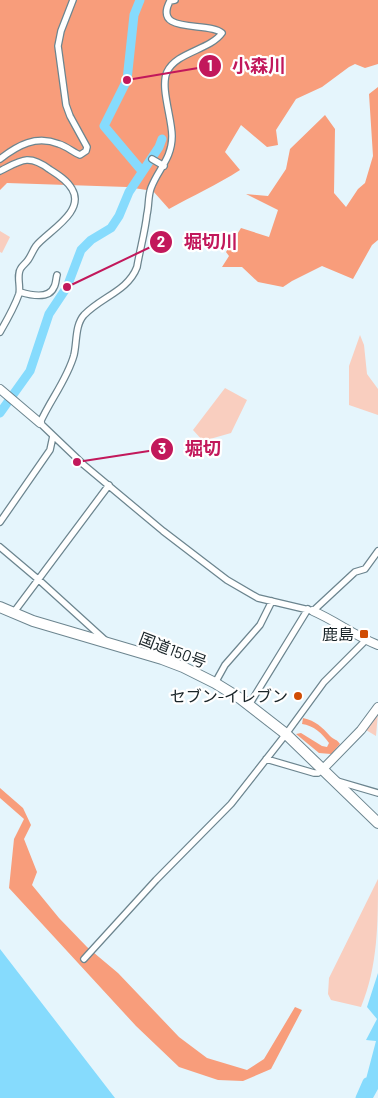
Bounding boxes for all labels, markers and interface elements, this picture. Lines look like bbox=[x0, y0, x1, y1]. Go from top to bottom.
callout: 小森川 bbox=[197, 49, 296, 82]
text: 小森川 bbox=[232, 54, 286, 76]
text: 1 bbox=[207, 56, 213, 74]
callout: 堀切川 bbox=[149, 225, 248, 258]
text: 堀切川 bbox=[184, 230, 238, 252]
text: 2 bbox=[157, 232, 165, 250]
callout: 堀切 bbox=[150, 432, 231, 465]
text: 堀切 bbox=[185, 437, 221, 459]
text: 3 bbox=[158, 439, 166, 457]
place label: 鹿島 bbox=[322, 624, 354, 643]
street label: 国道150号 bbox=[137, 628, 210, 671]
marker: 鹿島 bbox=[358, 628, 370, 640]
place label: セブン-イレブン bbox=[170, 686, 288, 705]
marker: セブン-イレブン bbox=[292, 690, 304, 702]

